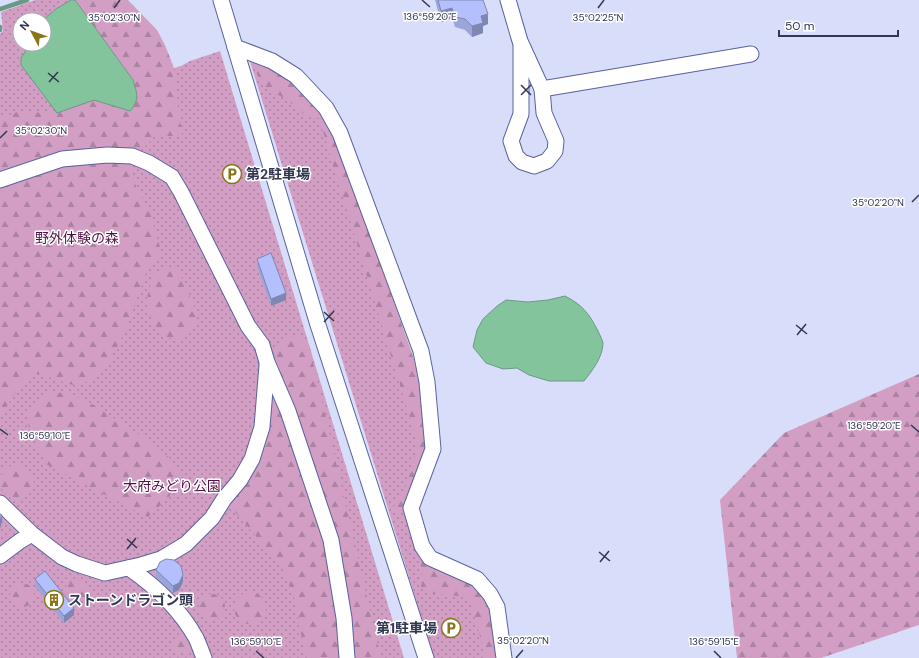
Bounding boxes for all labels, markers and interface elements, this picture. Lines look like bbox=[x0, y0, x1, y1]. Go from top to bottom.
text: 136°59'20"E bbox=[403, 10, 457, 23]
text: 35°02'30"N bbox=[88, 11, 140, 24]
text: 35°02'25"N bbox=[572, 11, 624, 24]
north arrow bbox=[12, 12, 52, 52]
scale bar bbox=[779, 12, 898, 38]
text: N bbox=[17, 18, 32, 33]
text: 50 m bbox=[785, 18, 814, 34]
text: 35°02'30"N bbox=[15, 124, 67, 137]
parking icon: 第2駐車場 bbox=[221, 163, 243, 185]
place label: 第2駐車場 bbox=[246, 165, 310, 183]
text: 35°02'20"N bbox=[852, 196, 904, 209]
park label: 野外体験の森 bbox=[35, 229, 119, 247]
text: 136°59'20"E bbox=[847, 419, 901, 432]
text: 136°59'10"E bbox=[20, 429, 71, 442]
park label: 大府みどり公園 bbox=[123, 477, 221, 495]
building icon: ストーンドラゴン頭 bbox=[43, 589, 65, 611]
place label: ストーンドラゴン頭 bbox=[68, 591, 193, 609]
parking icon: 第1駐車場 bbox=[440, 617, 462, 639]
place label: 第1駐車場 bbox=[376, 619, 437, 637]
text: 35°02'20"N bbox=[497, 634, 549, 647]
text: 136°59'10"E bbox=[231, 635, 282, 648]
text: 136°59'15"E bbox=[689, 635, 739, 648]

